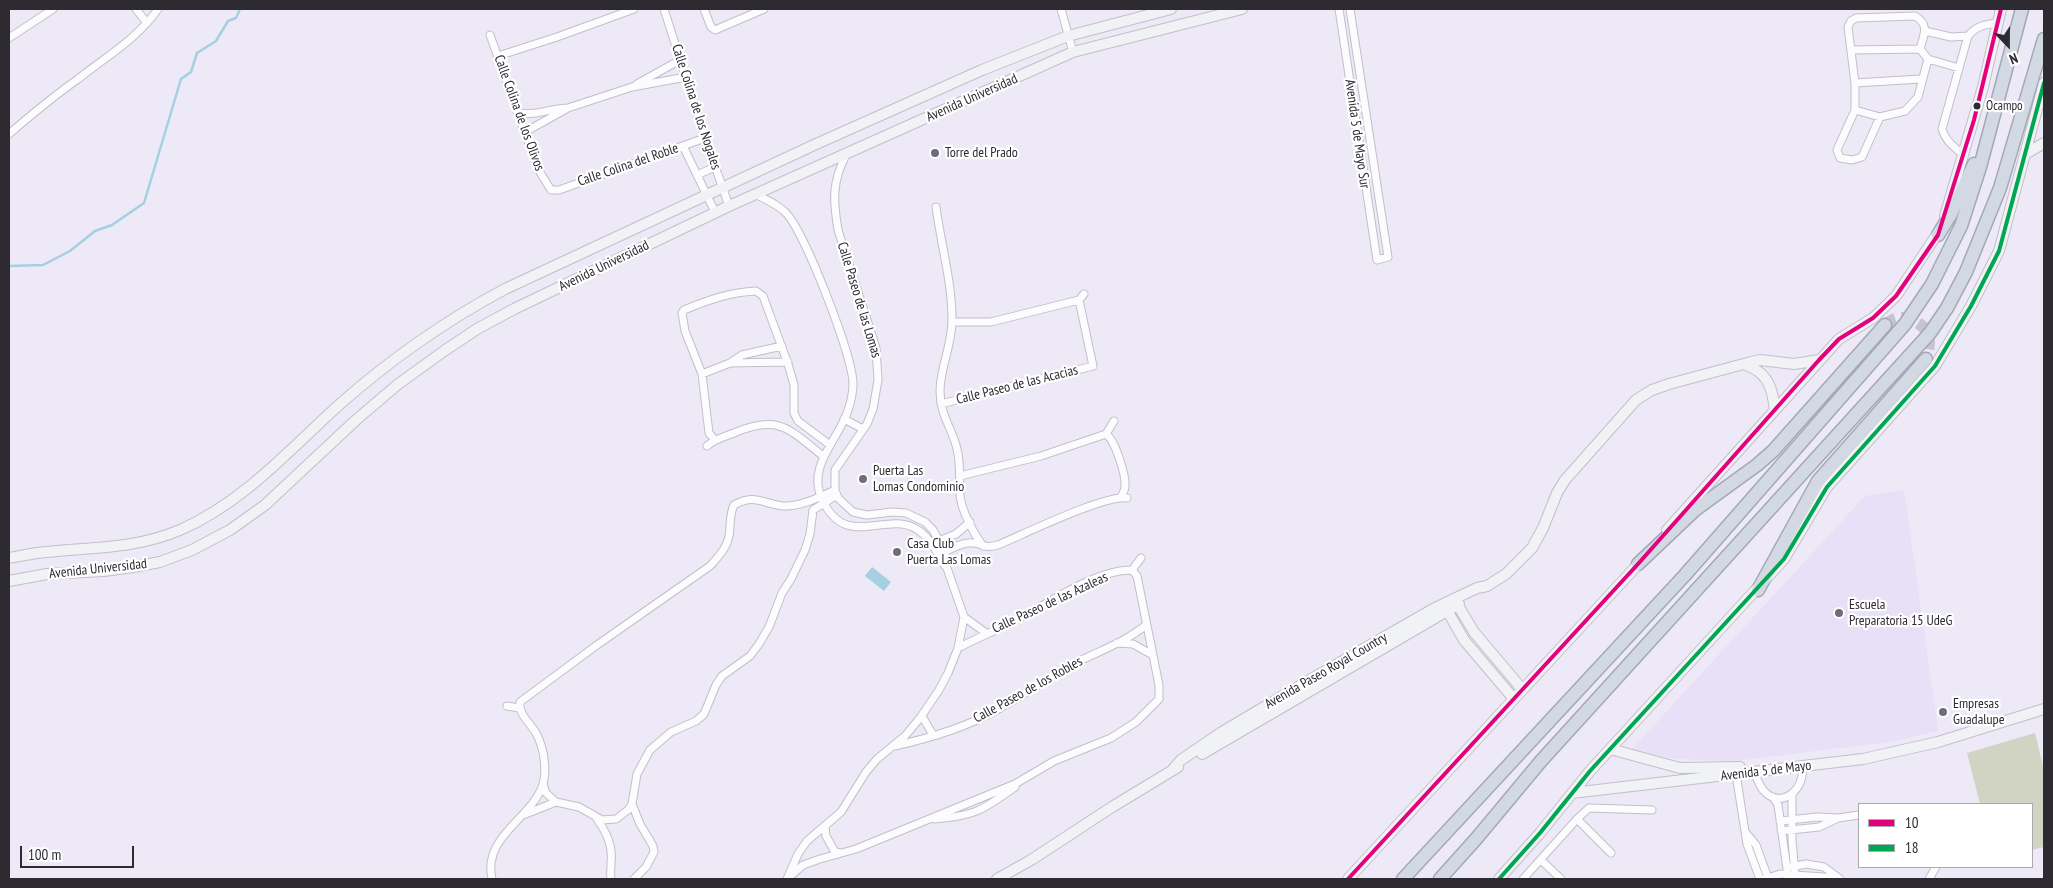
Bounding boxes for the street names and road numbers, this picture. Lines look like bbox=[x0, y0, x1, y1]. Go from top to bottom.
street label: Calle Colina de los Nogales bbox=[668, 42, 724, 172]
street label: Calle Colina de los Olivos bbox=[490, 53, 548, 173]
street label: Avenida Universidad bbox=[924, 70, 1020, 126]
street label: Avenida 5 de Mayo Sur bbox=[1341, 78, 1373, 190]
street label: Calle Colina del Roble bbox=[575, 140, 681, 190]
street label: Avenida Universidad bbox=[556, 237, 652, 295]
street label: Calle Paseo de las Lomas bbox=[833, 240, 885, 360]
street label: Calle Paseo de las Acacias bbox=[954, 362, 1080, 408]
street label: Avenida Universidad bbox=[48, 556, 148, 582]
street label: Calle Paseo de las Azaleas bbox=[989, 569, 1111, 637]
street label: Avenida Paseo Royal Country bbox=[1262, 629, 1390, 713]
street label: Calle Paseo de los Robles bbox=[971, 653, 1085, 727]
street label: Avenida 5 de Mayo bbox=[1720, 757, 1812, 785]

